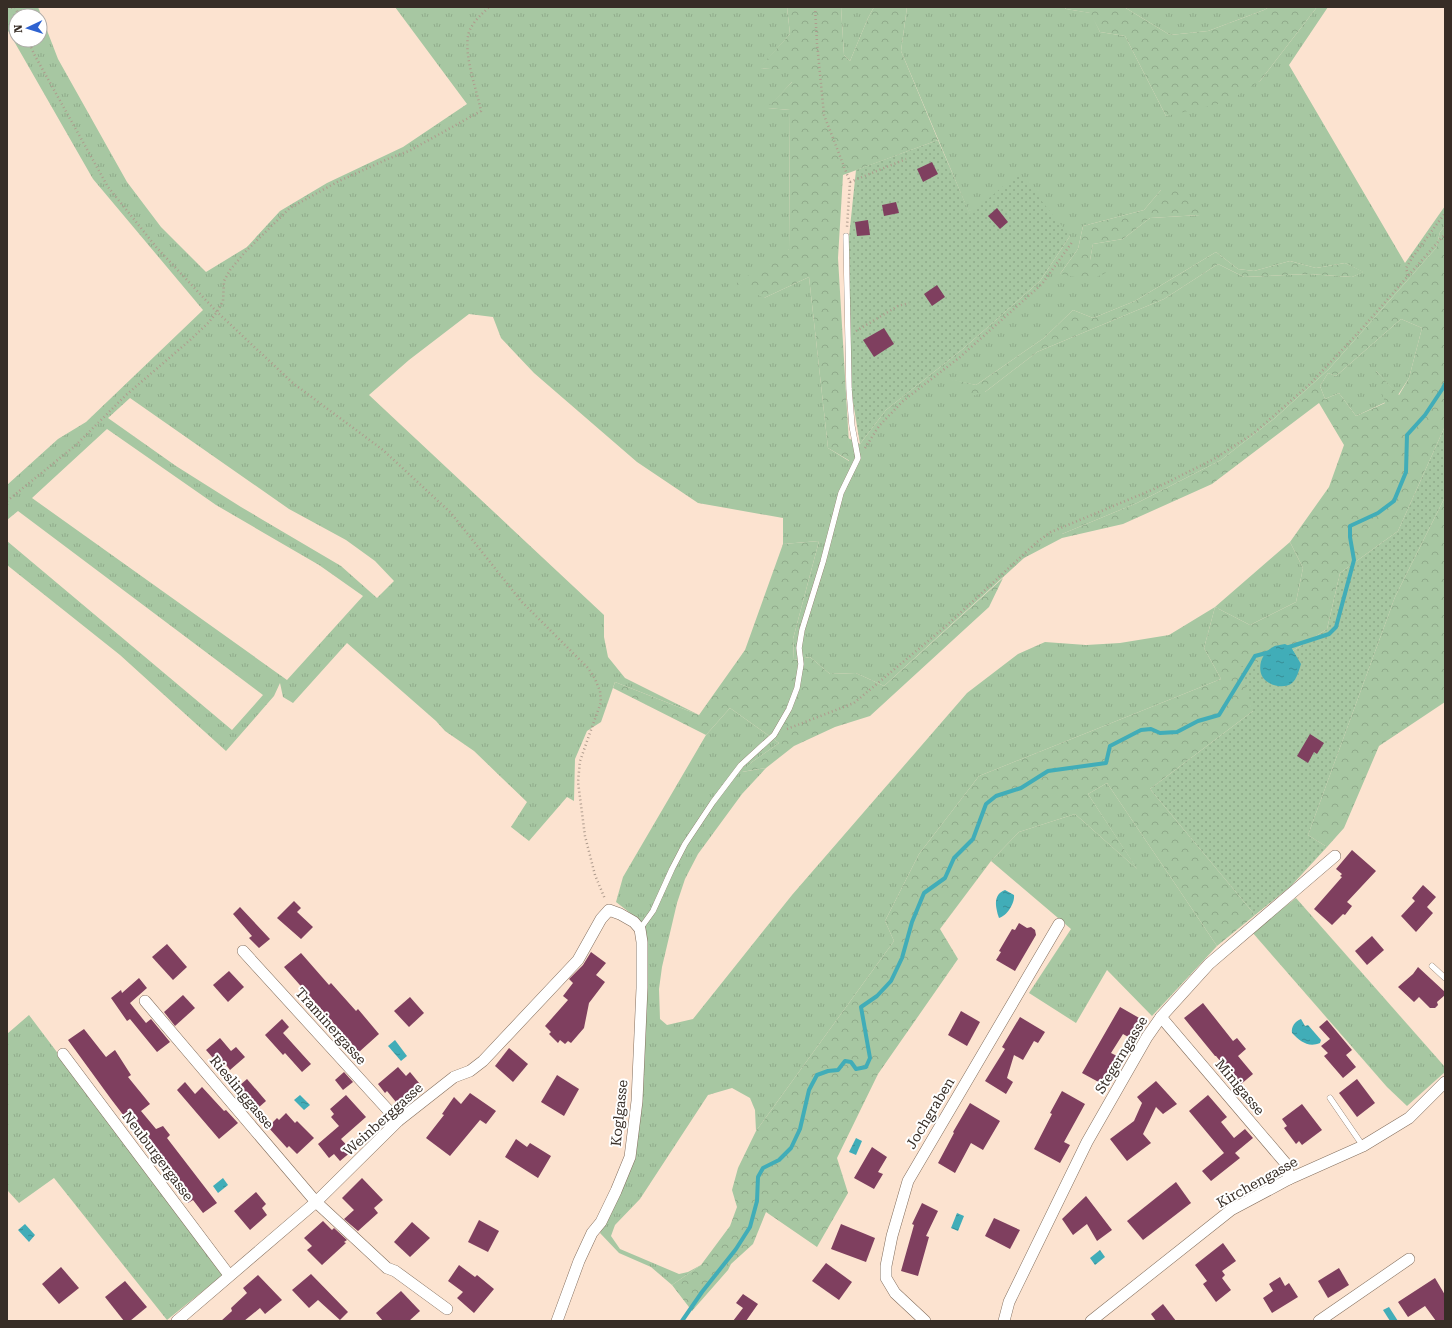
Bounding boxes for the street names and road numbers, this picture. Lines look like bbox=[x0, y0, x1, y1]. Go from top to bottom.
street label: Traminergasse bbox=[292, 984, 370, 1068]
street label: Stegerngasse bbox=[1092, 1013, 1151, 1097]
street label: Rieslinggasse bbox=[207, 1052, 277, 1132]
street label: Minigasse bbox=[1212, 1056, 1268, 1118]
street label: Jochgraben bbox=[903, 1075, 957, 1151]
street label: Weinberggasse bbox=[340, 1079, 426, 1159]
street label: Koglgasse bbox=[608, 1079, 630, 1147]
street label: Neuburgergasse bbox=[119, 1108, 197, 1204]
street label: Kirchengasse bbox=[1214, 1153, 1301, 1211]

